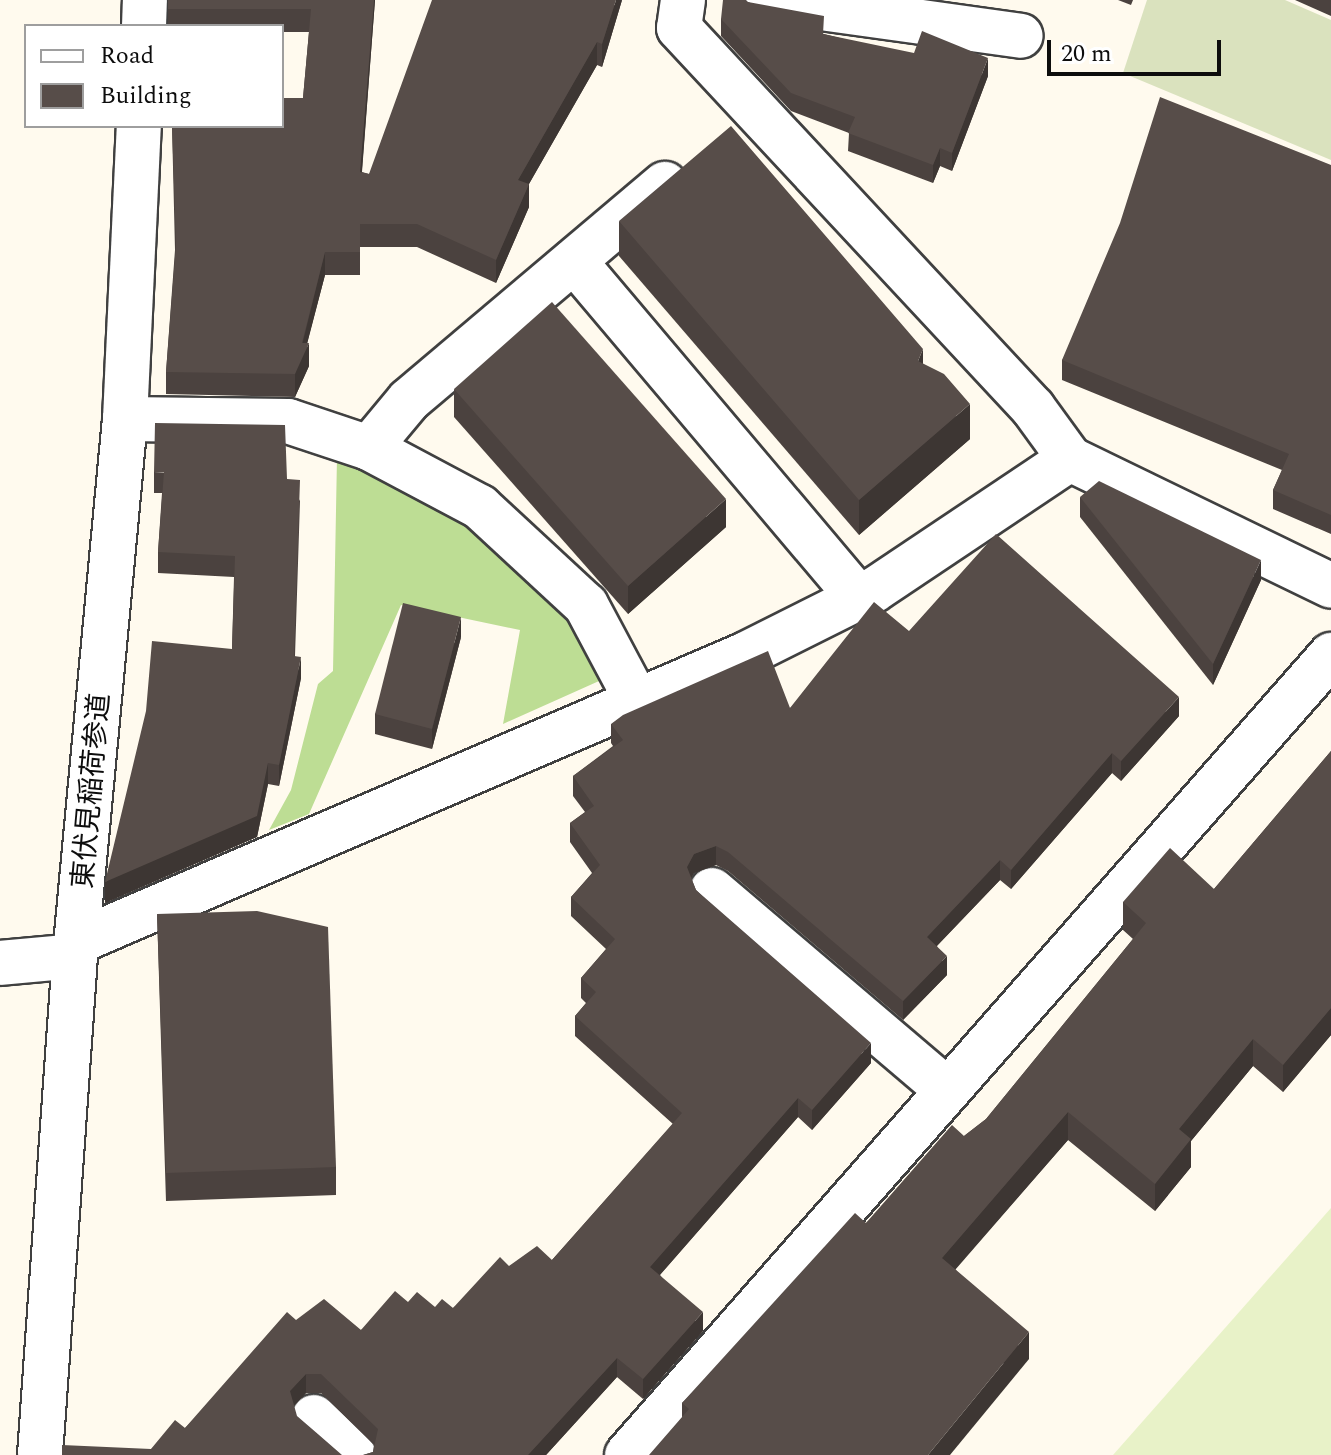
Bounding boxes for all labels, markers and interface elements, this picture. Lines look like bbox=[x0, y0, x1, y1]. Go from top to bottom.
legend bbox=[24, 24, 284, 128]
scale bar bbox=[1051, 24, 1225, 74]
text: 20 m bbox=[1061, 36, 1112, 72]
text: Road bbox=[100, 38, 154, 74]
text: Building bbox=[100, 78, 192, 114]
street label: 東伏見稲荷参道 bbox=[67, 692, 117, 890]

